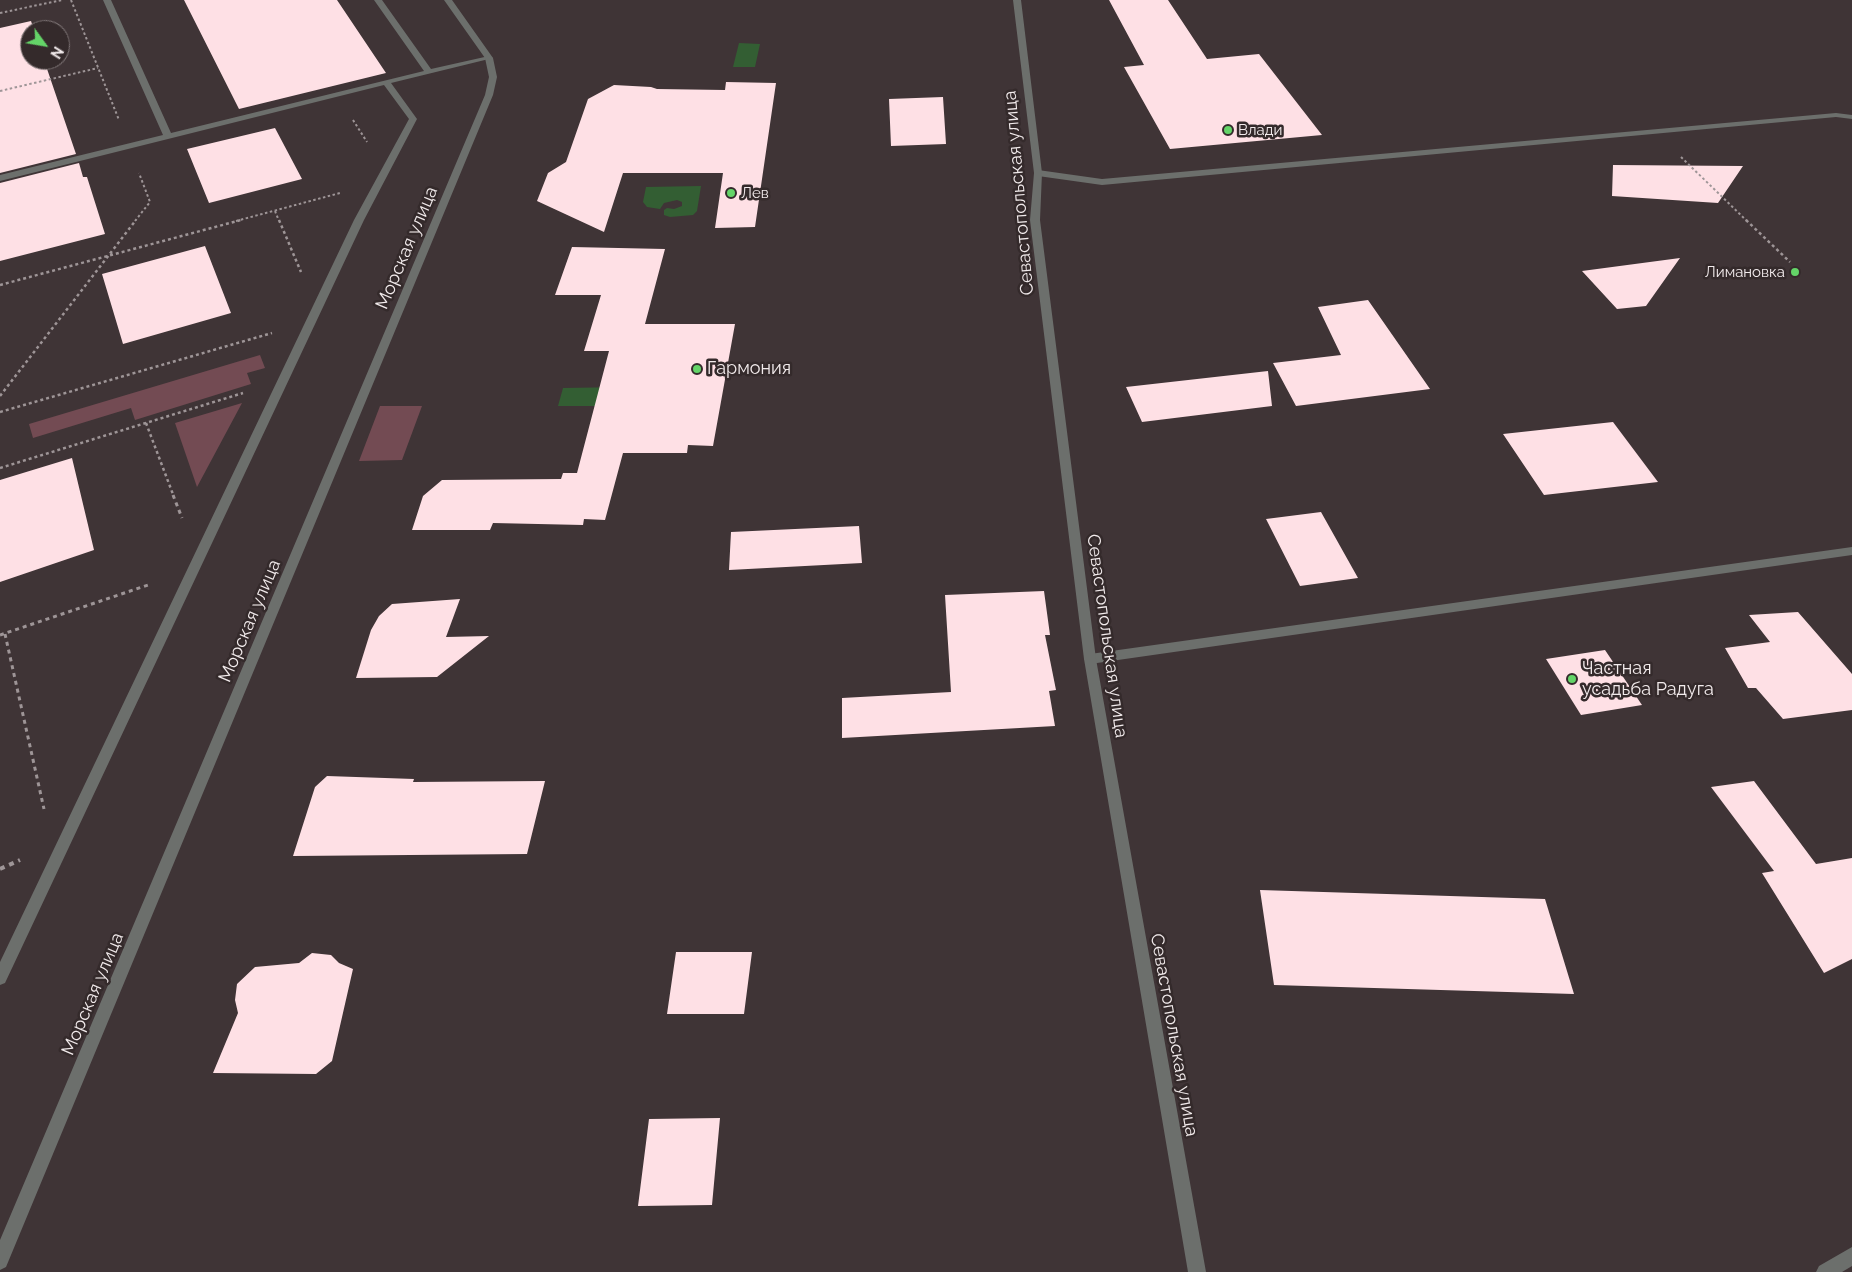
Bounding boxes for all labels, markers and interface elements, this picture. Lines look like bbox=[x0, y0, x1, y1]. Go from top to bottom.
north arrow bbox=[20, 20, 70, 70]
text: N bbox=[47, 44, 66, 61]
street label: Севастопольская улица bbox=[999, 90, 1039, 296]
place label: Влади bbox=[1238, 121, 1282, 139]
marker: Влади bbox=[1222, 124, 1234, 136]
street label: Морская улица bbox=[371, 183, 443, 313]
place label: Лев bbox=[741, 184, 769, 202]
marker: Лев bbox=[725, 187, 737, 199]
place label: Лимановка bbox=[1705, 263, 1785, 281]
marker: Лимановка bbox=[1789, 266, 1801, 278]
place label: Гармония bbox=[707, 358, 791, 380]
marker: Гармония bbox=[691, 363, 703, 375]
street label: Севастопольская улица bbox=[1082, 533, 1132, 739]
street label: Морская улица bbox=[214, 556, 286, 686]
place label: Частная усадьба Радуга bbox=[1582, 658, 1714, 701]
marker: Частная усадьба Радуга bbox=[1566, 673, 1578, 685]
street label: Морская улица bbox=[57, 929, 129, 1059]
street label: Севастопольская улица bbox=[1146, 932, 1202, 1138]

